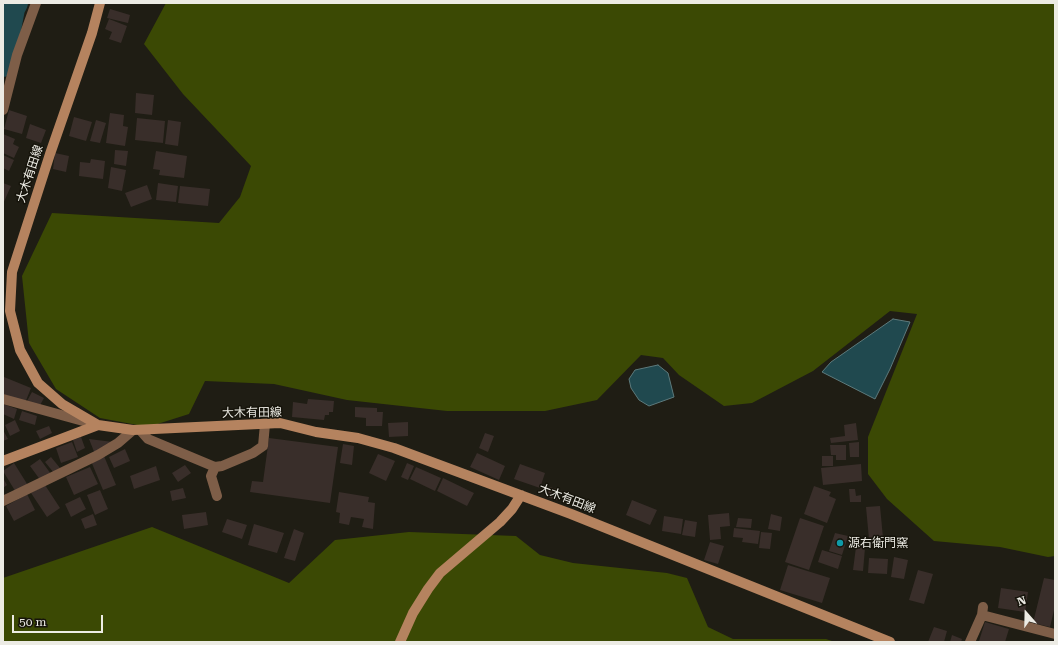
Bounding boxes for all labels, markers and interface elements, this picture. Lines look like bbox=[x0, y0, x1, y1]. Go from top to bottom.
street label: 大木有田線 bbox=[14, 143, 46, 205]
street label: 大木有田線 bbox=[222, 405, 282, 421]
street label: 大木有田線 bbox=[536, 482, 598, 516]
place label: 源右衛門窯 bbox=[848, 536, 908, 550]
marker: 源右衛門窯 bbox=[835, 538, 845, 548]
north arrow bbox=[1006, 593, 1046, 633]
text: N bbox=[1016, 594, 1028, 609]
scale bar bbox=[14, 607, 105, 633]
text: 50 m bbox=[19, 615, 46, 629]

